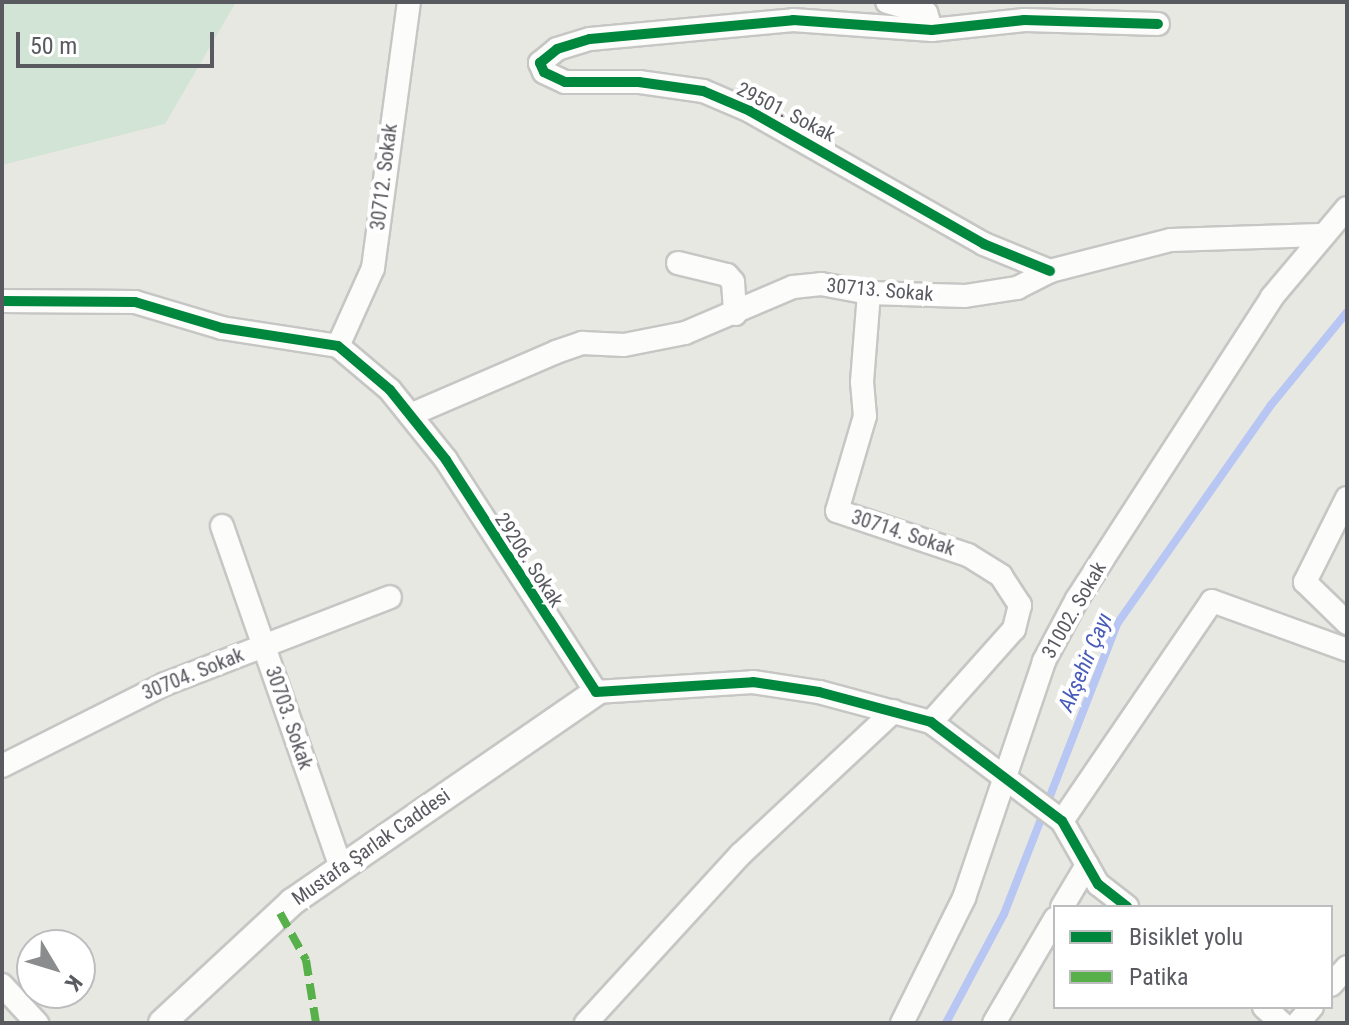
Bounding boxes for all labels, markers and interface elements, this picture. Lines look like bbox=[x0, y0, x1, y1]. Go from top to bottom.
scale bar bbox=[20, 16, 218, 66]
text: 50 m bbox=[30, 32, 77, 60]
street label: 29501. Sokak bbox=[733, 77, 839, 147]
street label: 30712. Sokak bbox=[366, 122, 402, 232]
street label: 30713. Sokak bbox=[826, 273, 934, 307]
street label: 30714. Sokak bbox=[848, 505, 958, 561]
street label: 29206. Sokak bbox=[490, 508, 568, 612]
street label: 31002. Sokak bbox=[1037, 558, 1111, 662]
water label: Akşehir Çayı bbox=[1052, 609, 1118, 715]
street label: 30704. Sokak bbox=[139, 643, 247, 705]
street label: 30703. Sokak bbox=[260, 663, 318, 773]
street label: Mustafa Şarlak Caddesi bbox=[287, 783, 455, 911]
legend bbox=[1053, 905, 1333, 1009]
text: Bisiklet yolu bbox=[1129, 923, 1243, 951]
north arrow bbox=[16, 929, 96, 1009]
text: Patika bbox=[1129, 963, 1189, 991]
text: K bbox=[60, 970, 87, 995]

